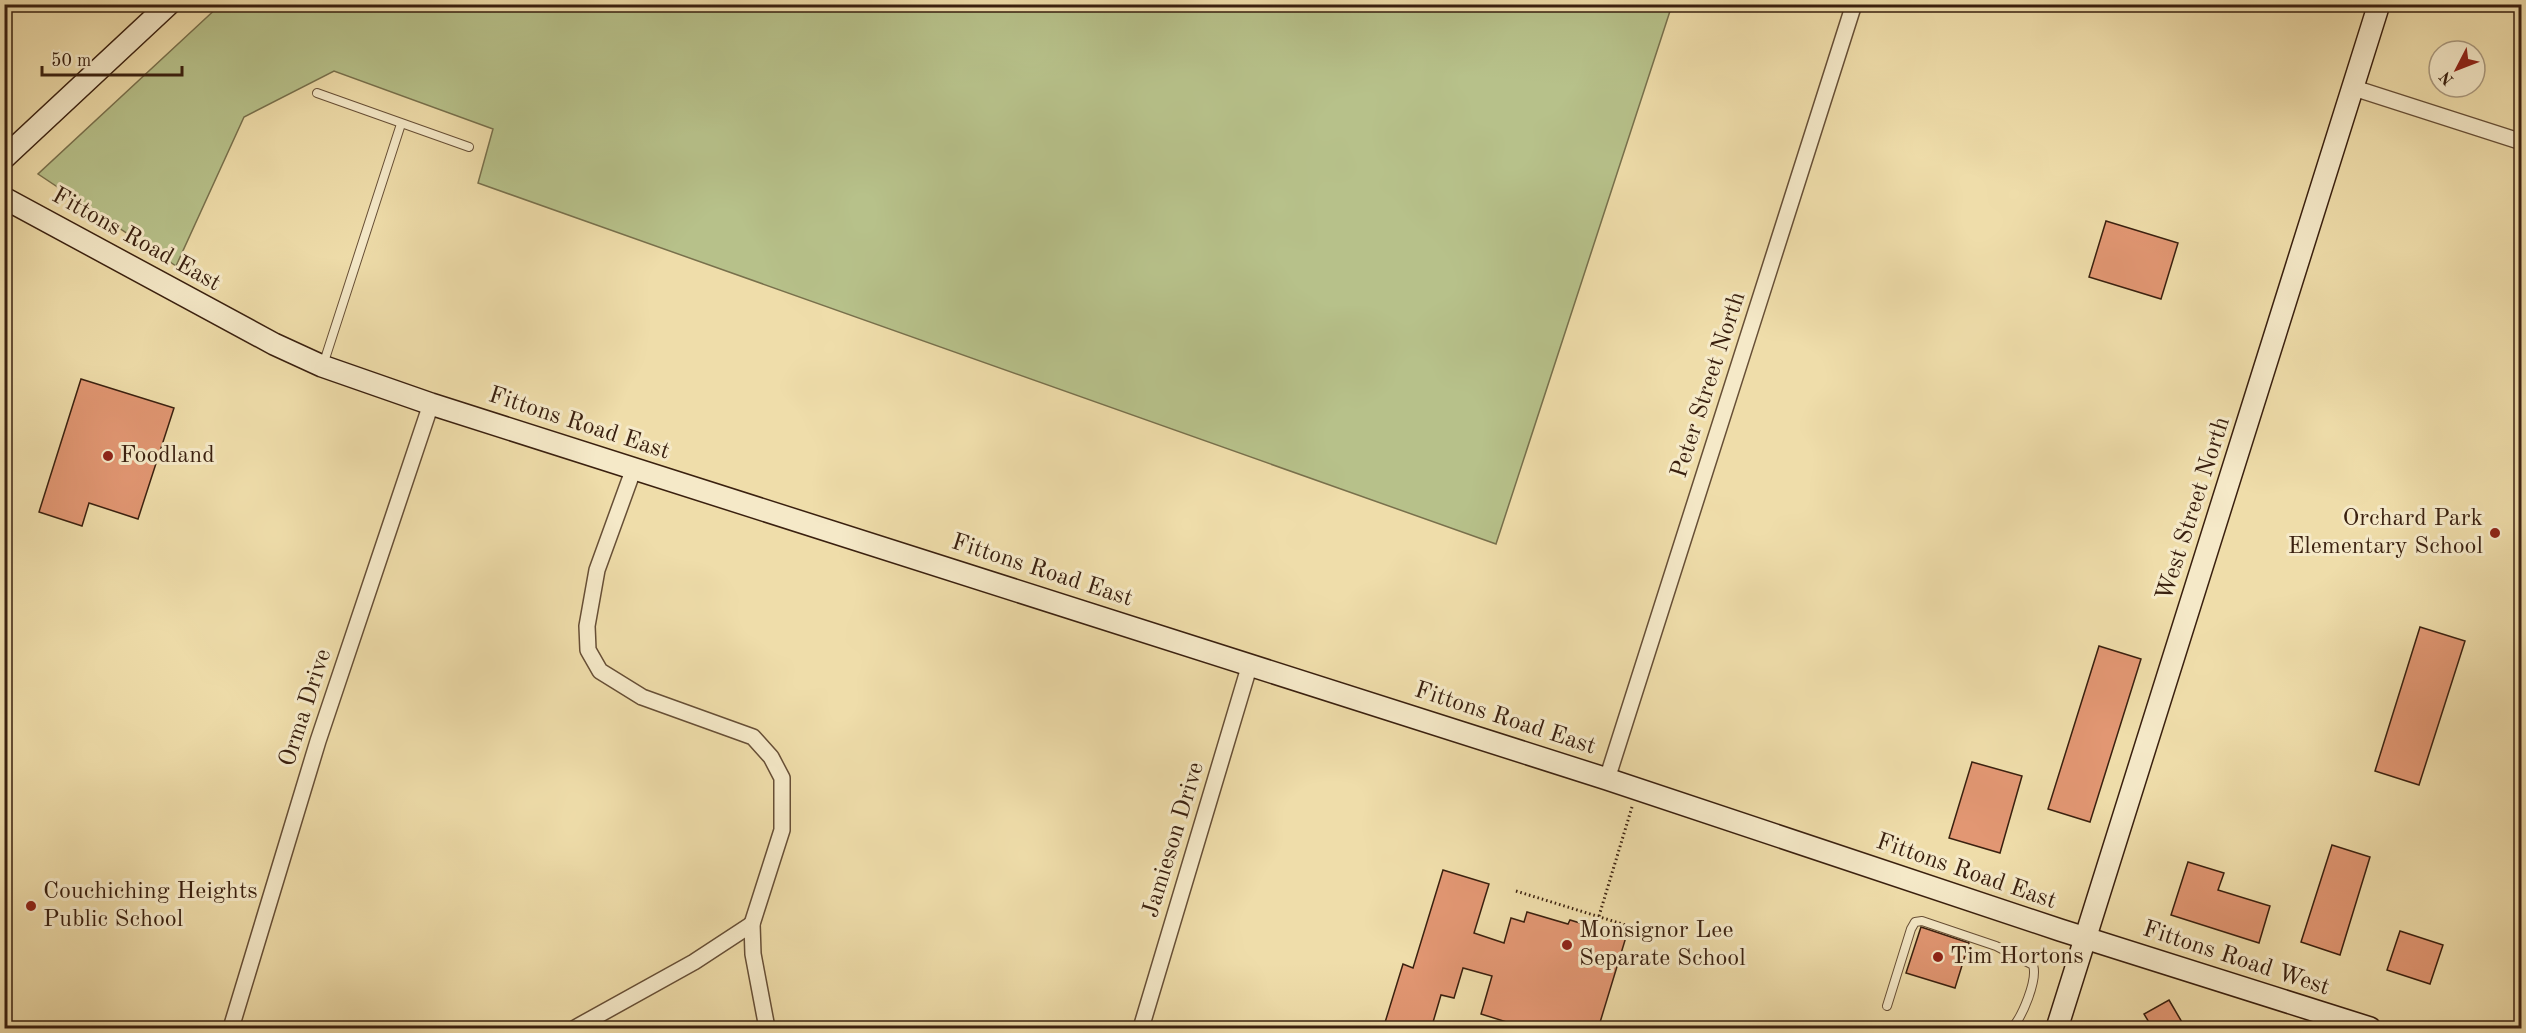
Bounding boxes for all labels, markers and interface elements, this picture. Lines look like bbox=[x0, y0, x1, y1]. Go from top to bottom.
scale bar bbox=[42, 39, 182, 77]
north arrow bbox=[2427, 39, 2487, 99]
text: 50 m bbox=[51, 52, 91, 70]
text: N bbox=[2437, 67, 2457, 88]
street label: Fittons Road East bbox=[48, 184, 224, 296]
street label: Peter Street North bbox=[1668, 289, 1750, 481]
street label: Fittons Road East bbox=[485, 383, 673, 465]
street label: West Street North bbox=[2153, 414, 2235, 604]
place label: Foodland bbox=[120, 444, 215, 468]
marker: Foodland bbox=[101, 449, 115, 463]
place label: Orchard Park Elementary School bbox=[2288, 507, 2483, 559]
marker: Orchard Park Elementary School bbox=[2488, 526, 2502, 540]
street label: Fittons Road East bbox=[948, 530, 1136, 612]
street label: Orma Drive bbox=[276, 646, 336, 770]
street label: Fittons Road East bbox=[1411, 678, 1599, 760]
street label: Jamieson Drive bbox=[1139, 759, 1209, 921]
street label: Fittons Road East bbox=[1873, 830, 2059, 914]
place label: Couchiching Heights Public School bbox=[43, 880, 258, 932]
marker: Couchiching Heights Public School bbox=[24, 899, 38, 913]
street label: Fittons Road West bbox=[2140, 917, 2332, 1001]
place label: Monsignor Lee Separate School bbox=[1579, 919, 1746, 971]
marker: Monsignor Lee Separate School bbox=[1560, 938, 1574, 952]
place label: Tim Hortons bbox=[1950, 945, 2084, 969]
marker: Tim Hortons bbox=[1931, 950, 1945, 964]

